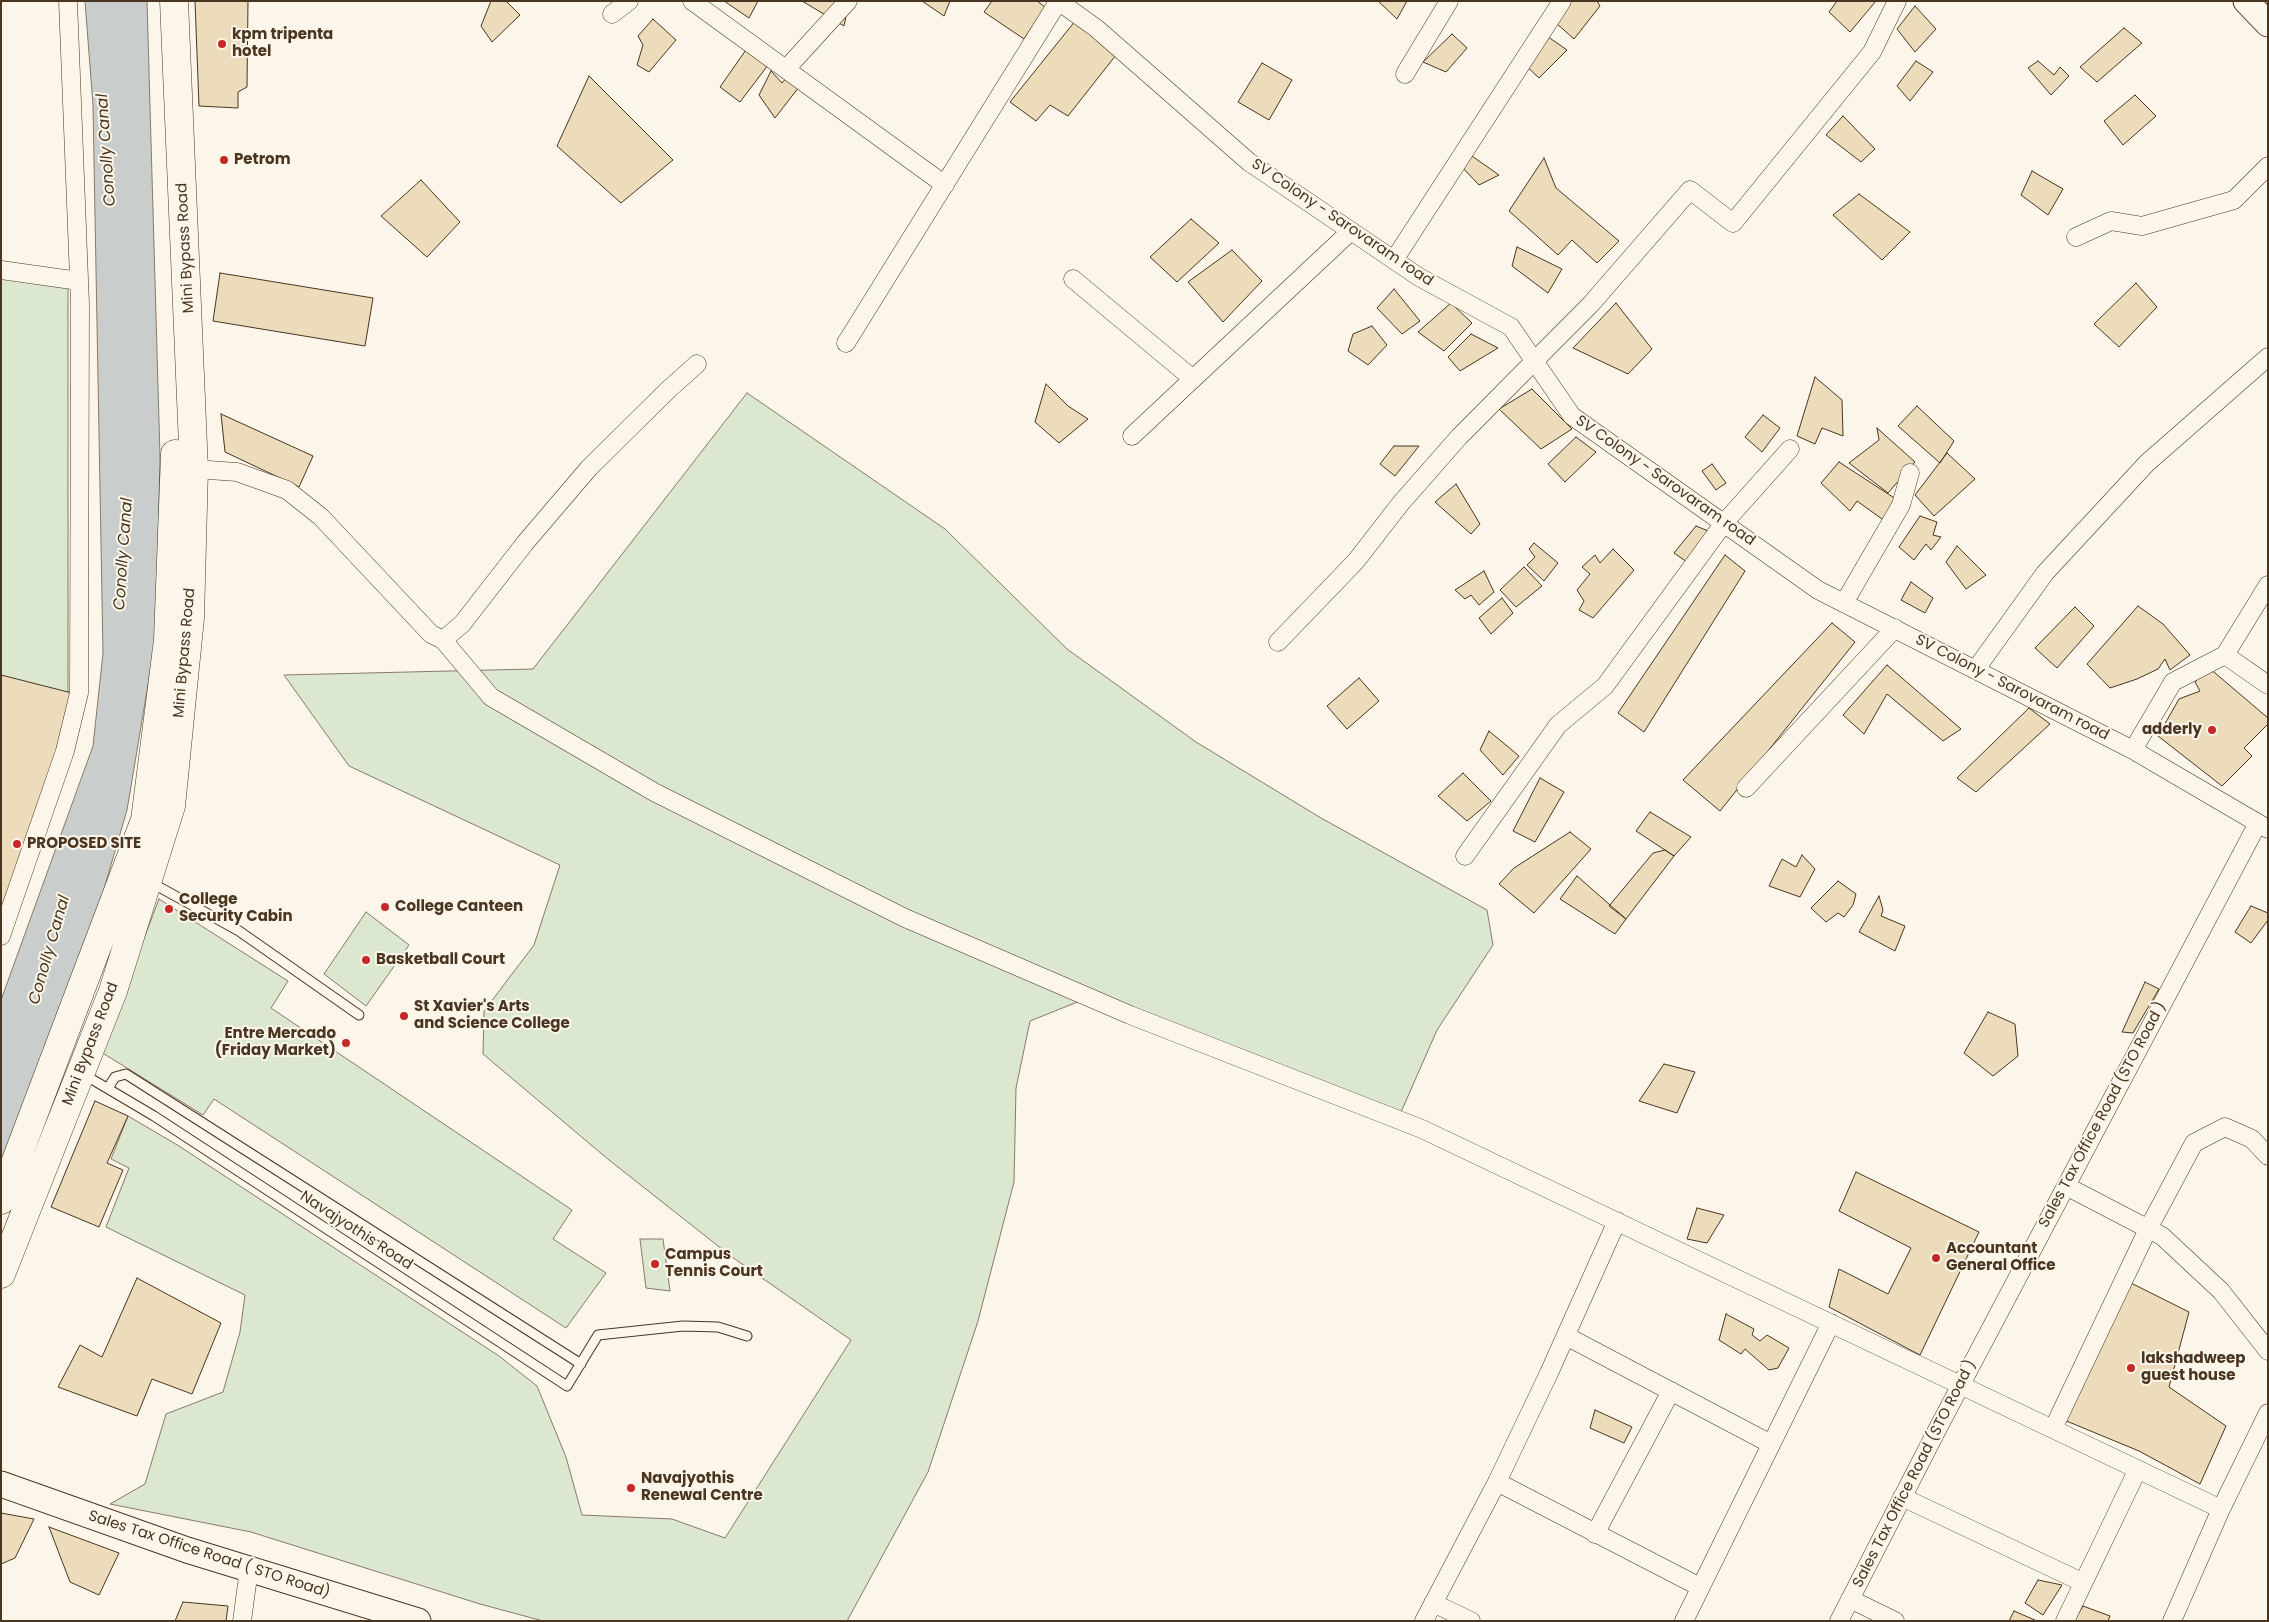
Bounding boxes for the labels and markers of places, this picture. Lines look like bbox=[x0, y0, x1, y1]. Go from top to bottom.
place label: kpm tripenta hotel bbox=[232, 26, 333, 61]
marker: kpm tripenta hotel bbox=[216, 38, 228, 50]
place label: Petrom bbox=[234, 151, 291, 169]
marker: Petrom bbox=[218, 154, 230, 166]
place label: adderly bbox=[2142, 721, 2202, 739]
marker: adderly bbox=[2206, 724, 2218, 736]
place label: PROPOSED SITE bbox=[27, 835, 141, 853]
marker: PROPOSED SITE bbox=[11, 838, 23, 850]
place label: College Security Cabin bbox=[179, 891, 293, 926]
place label: College Canteen bbox=[395, 898, 523, 916]
marker: College Canteen bbox=[379, 901, 391, 913]
marker: College Security Cabin bbox=[163, 903, 175, 915]
place label: Basketball Court bbox=[376, 951, 505, 969]
marker: Basketball Court bbox=[360, 954, 372, 966]
place label: St Xavier's Arts and Science College bbox=[414, 998, 570, 1033]
marker: St Xavier's Arts and Science College bbox=[398, 1010, 410, 1022]
place label: Entre Mercado (Friday Market) bbox=[215, 1025, 336, 1060]
marker: Entre Mercado (Friday Market) bbox=[340, 1037, 352, 1049]
place label: Accountant General Office bbox=[1946, 1240, 2056, 1275]
place label: Campus Tennis Court bbox=[665, 1246, 763, 1281]
marker: Accountant General Office bbox=[1930, 1252, 1942, 1264]
marker: Campus Tennis Court bbox=[649, 1258, 661, 1270]
place label: lakshadweep guest house bbox=[2141, 1350, 2245, 1385]
marker: lakshadweep guest house bbox=[2125, 1362, 2137, 1374]
place label: Navajyothis Renewal Centre bbox=[641, 1470, 763, 1505]
marker: Navajyothis Renewal Centre bbox=[625, 1482, 637, 1494]

